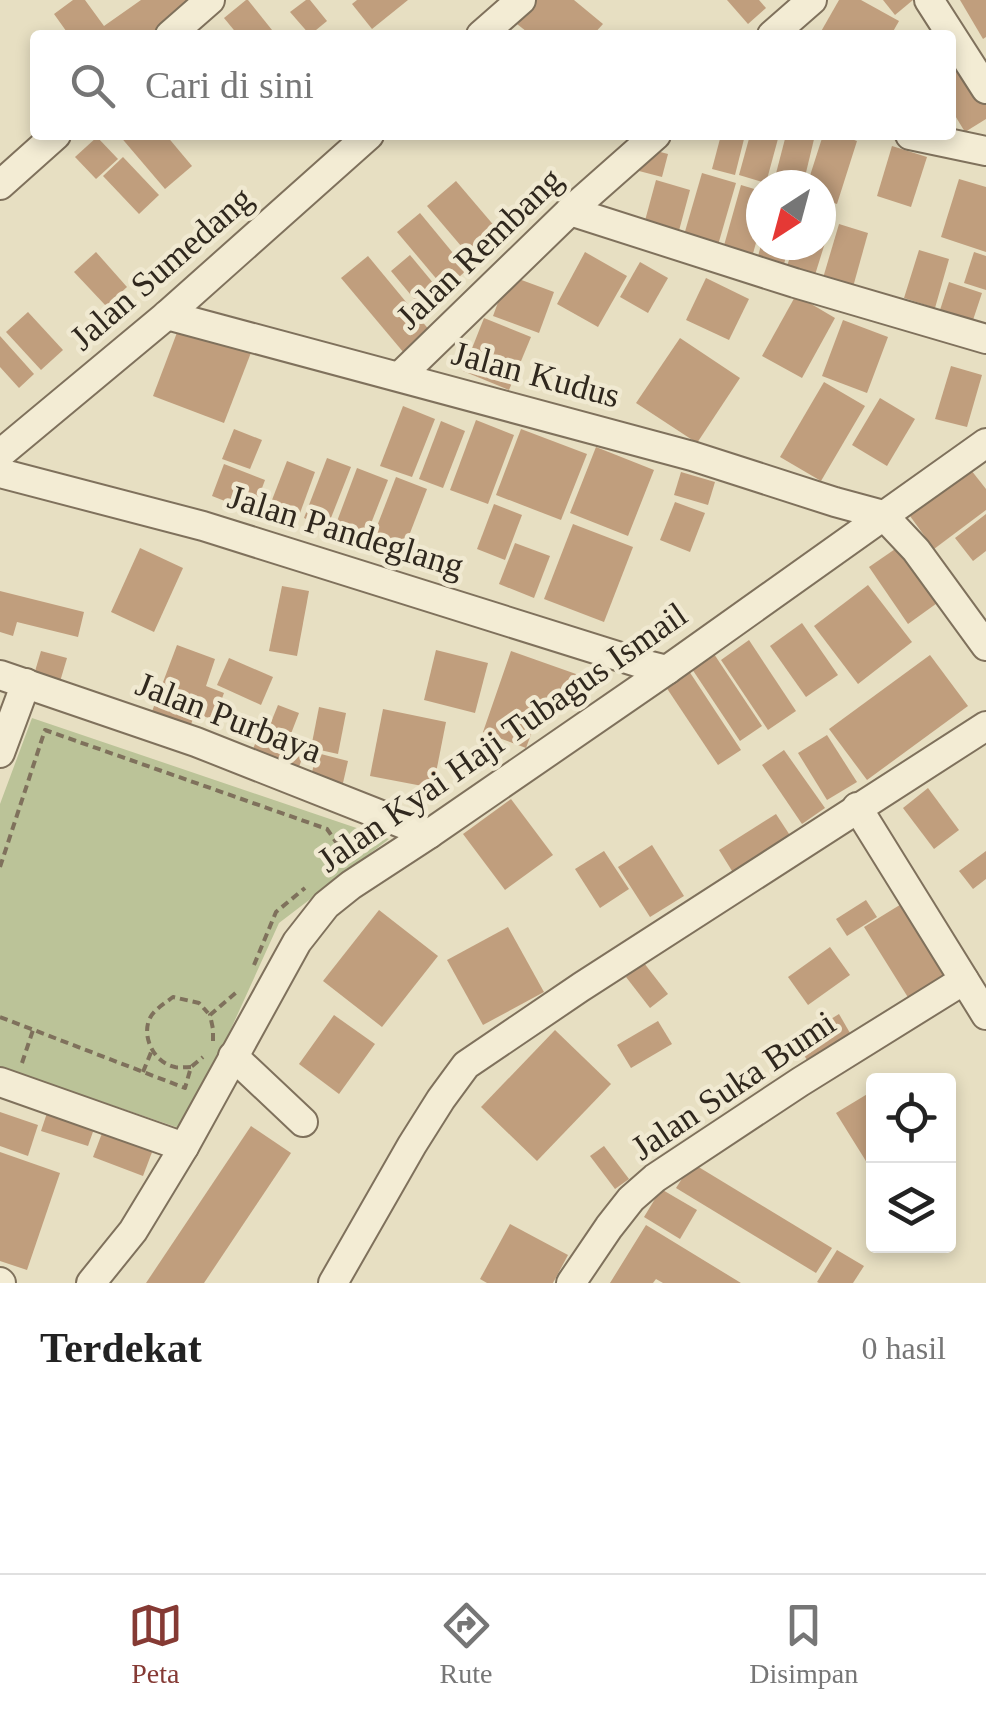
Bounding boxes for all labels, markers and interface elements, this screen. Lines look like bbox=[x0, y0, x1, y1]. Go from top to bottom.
search box bbox=[30, 30, 956, 140]
icon: search bbox=[65, 58, 120, 113]
text: Cari di sini bbox=[145, 64, 314, 106]
street label: Jalan Rembang bbox=[389, 160, 570, 337]
north arrow bbox=[746, 170, 836, 260]
street label: Jalan Sumedang bbox=[62, 179, 260, 358]
street label: Jalan Kudus bbox=[448, 333, 624, 416]
street label: Jalan Pandeglang bbox=[223, 477, 468, 586]
street label: Jalan Kyai Haji Tubagus Ismail bbox=[310, 595, 694, 880]
street label: Jalan Purbaya bbox=[131, 664, 327, 771]
street label: Jalan Suka Bumi bbox=[624, 1003, 843, 1168]
map controls bbox=[866, 1073, 956, 1253]
button: locate bbox=[866, 1073, 956, 1163]
button: layers bbox=[866, 1163, 956, 1253]
text: Terdekat bbox=[40, 1325, 202, 1371]
text: 0 hasil bbox=[862, 1330, 946, 1366]
tab: Peta bbox=[128, 1598, 183, 1690]
tab: Rute bbox=[439, 1598, 494, 1690]
tab: Disimpan bbox=[749, 1598, 858, 1690]

